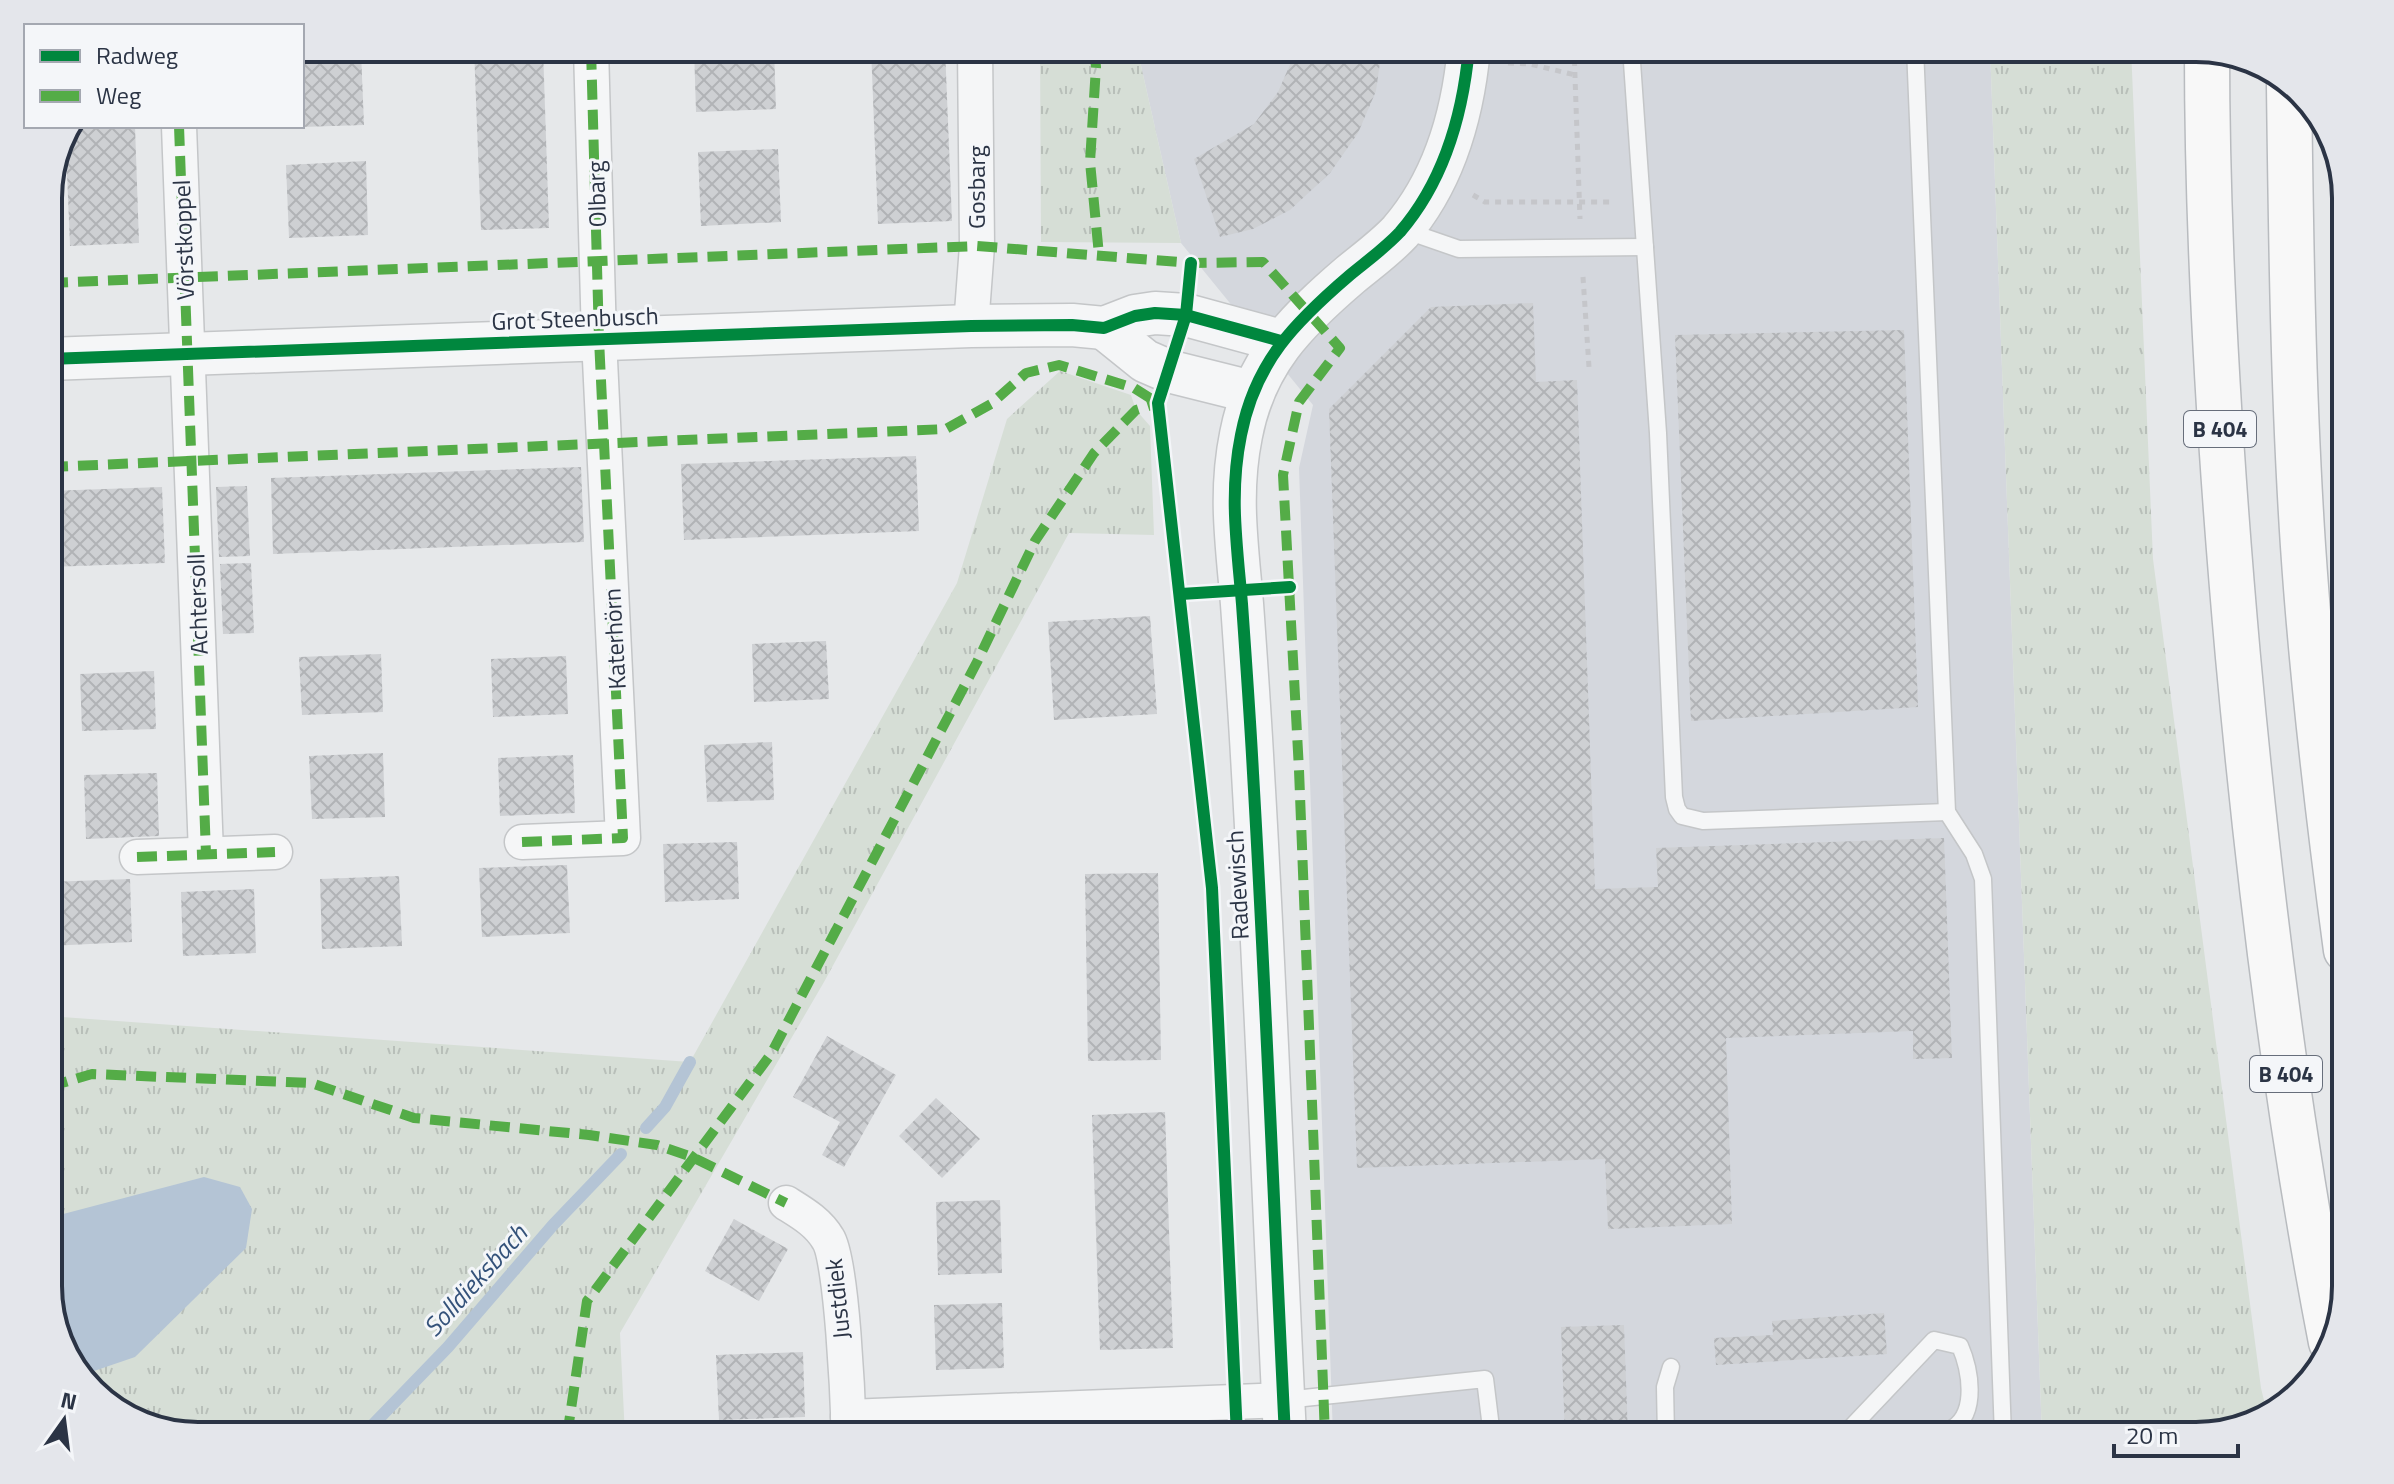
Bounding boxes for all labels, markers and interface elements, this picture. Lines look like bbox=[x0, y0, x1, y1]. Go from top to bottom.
legend bbox=[24, 24, 304, 128]
text: Radweg bbox=[96, 37, 178, 73]
text: Weg bbox=[96, 77, 141, 113]
street label: Gosbarg bbox=[958, 145, 994, 229]
street label: Olbarg bbox=[577, 160, 615, 228]
street label: Vörstkoppel bbox=[163, 179, 203, 301]
street label: Grot Steenbusch bbox=[491, 297, 659, 339]
road number: B 404 bbox=[2184, 411, 2256, 447]
street label: Achtersoll bbox=[177, 553, 217, 655]
street label: Katerhörn bbox=[593, 587, 635, 691]
street label: Radewisch bbox=[1216, 829, 1258, 941]
road number: B 404 bbox=[2250, 1056, 2322, 1092]
water label: Solldieksbach bbox=[414, 1214, 537, 1345]
street label: Justdiek bbox=[815, 1256, 859, 1341]
north arrow bbox=[24, 1380, 104, 1460]
text: N bbox=[57, 1382, 80, 1419]
scale bar bbox=[2114, 1408, 2238, 1458]
text: 20 m bbox=[2126, 1417, 2178, 1453]

